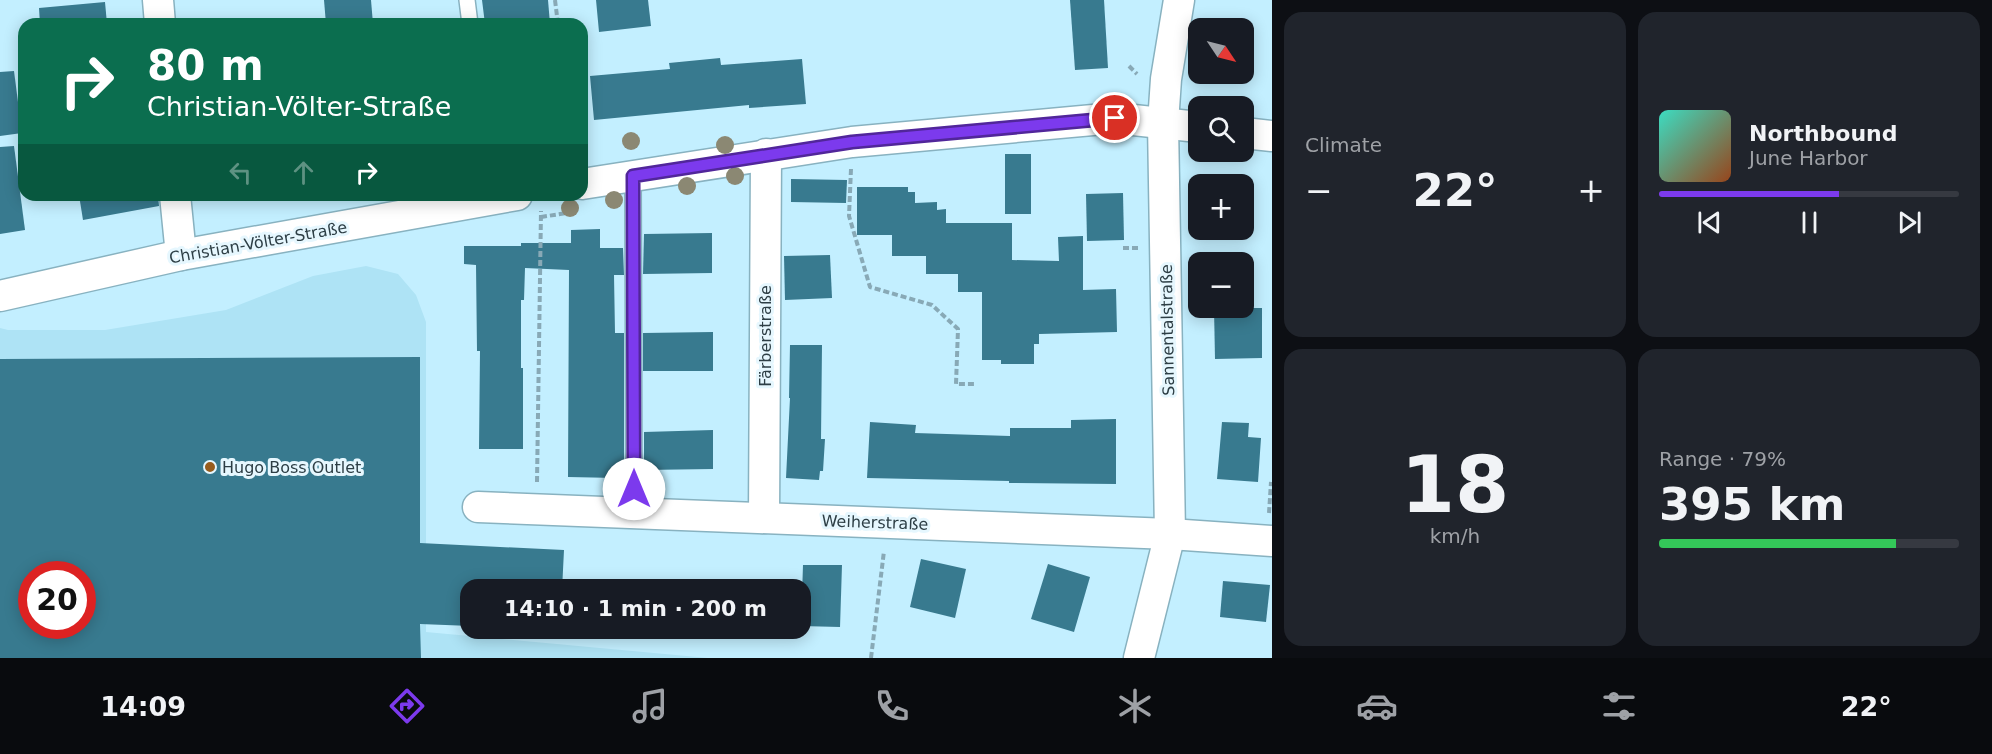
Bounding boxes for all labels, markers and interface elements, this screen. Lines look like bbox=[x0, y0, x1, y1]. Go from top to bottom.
north arrow bbox=[1188, 18, 1254, 84]
map controls bbox=[1188, 18, 1254, 318]
text: 80 m bbox=[147, 41, 264, 90]
icon: right bbox=[48, 42, 126, 120]
text: Christian-Völter-Straße bbox=[147, 91, 451, 122]
pin bbox=[1089, 92, 1140, 143]
button: search bbox=[1188, 96, 1254, 162]
icon: arrive bbox=[1098, 101, 1131, 134]
text: Northbound bbox=[1749, 121, 1898, 146]
text: Climate bbox=[1305, 133, 1382, 157]
text: June Harbor bbox=[1749, 146, 1868, 170]
icon: left bbox=[224, 156, 257, 189]
icon: ahead bbox=[287, 156, 320, 189]
icon: right bbox=[350, 156, 383, 189]
text: 22° bbox=[1412, 164, 1498, 217]
text: − bbox=[1305, 171, 1333, 210]
text: + bbox=[1577, 171, 1605, 210]
button: + bbox=[1188, 174, 1254, 240]
icon: previous bbox=[1693, 206, 1726, 239]
icon: pause bbox=[1793, 206, 1826, 239]
icon: next bbox=[1893, 206, 1926, 239]
street label: Christian-Völter-Straße bbox=[168, 217, 349, 268]
button: − bbox=[1188, 252, 1254, 318]
street label: Sannentalstraße bbox=[1157, 264, 1178, 396]
street label: Färberstraße bbox=[756, 285, 775, 387]
text: 18 bbox=[1401, 440, 1509, 530]
text: Range · 79% bbox=[1659, 447, 1786, 471]
position arrow bbox=[602, 457, 666, 521]
place label: Hugo Boss Outlet bbox=[222, 458, 361, 477]
marker: Hugo Boss Outlet bbox=[203, 460, 217, 474]
text: 395 km bbox=[1659, 478, 1845, 531]
street label: Weiherstraße bbox=[821, 511, 929, 534]
text: km/h bbox=[1430, 524, 1480, 548]
speed limit sign: 20 bbox=[18, 561, 96, 639]
text: 14:10 · 1 min · 200 m bbox=[504, 596, 767, 621]
icon: directions bbox=[386, 685, 428, 727]
icon: music bbox=[629, 685, 671, 727]
icon: phone bbox=[871, 685, 913, 727]
icon: climate bbox=[1114, 685, 1156, 727]
icon: car bbox=[1356, 685, 1398, 727]
icon: filters bbox=[1598, 685, 1640, 727]
text: 14:09 bbox=[100, 691, 186, 722]
text: 22° bbox=[1841, 691, 1892, 722]

